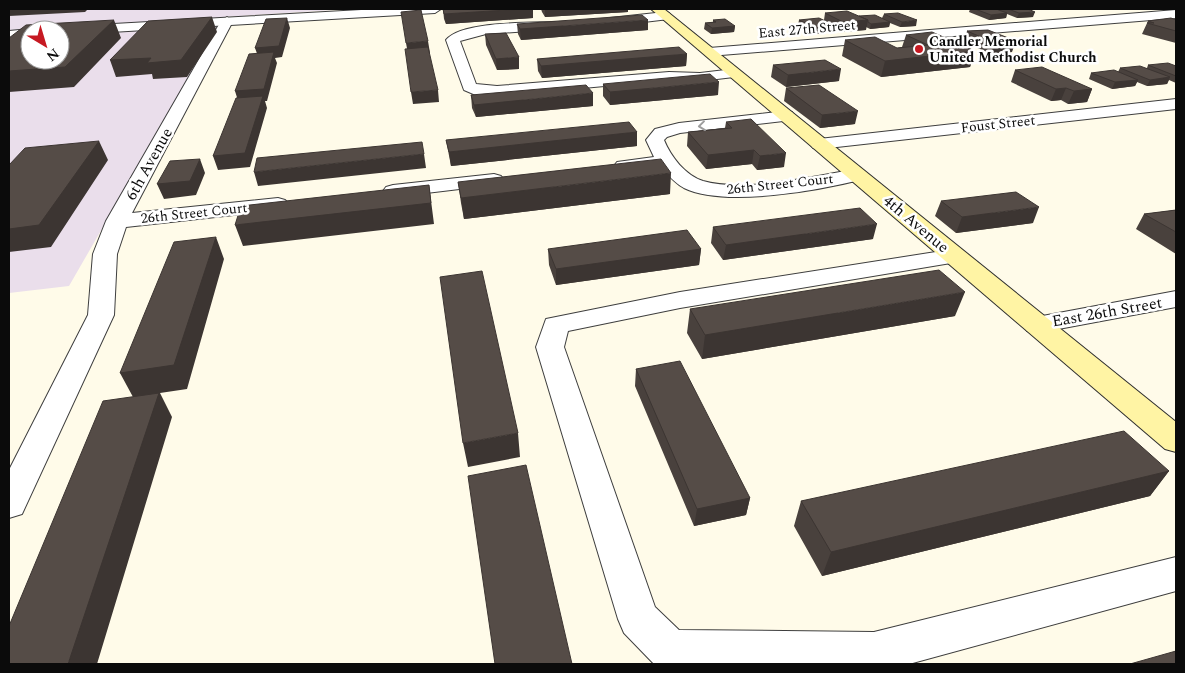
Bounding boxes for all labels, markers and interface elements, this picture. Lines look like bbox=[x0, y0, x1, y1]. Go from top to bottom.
street label: East 27th Street bbox=[757, 14, 857, 44]
north arrow bbox=[20, 20, 70, 70]
place label: Candler Memorial United Methodist Church bbox=[929, 31, 1097, 68]
text: N bbox=[42, 43, 64, 67]
marker: Candler Memorial United Methodist Church bbox=[913, 43, 925, 55]
street label: Foust Street bbox=[960, 110, 1036, 138]
one-way arrow bbox=[698, 120, 706, 131]
street label: 6th Avenue bbox=[119, 123, 179, 205]
street label: 26th Street Court bbox=[726, 168, 834, 200]
street label: 4th Avenue bbox=[878, 189, 954, 259]
street label: 26th Street Court bbox=[140, 197, 248, 229]
street label: East 26th Street bbox=[1050, 290, 1164, 334]

